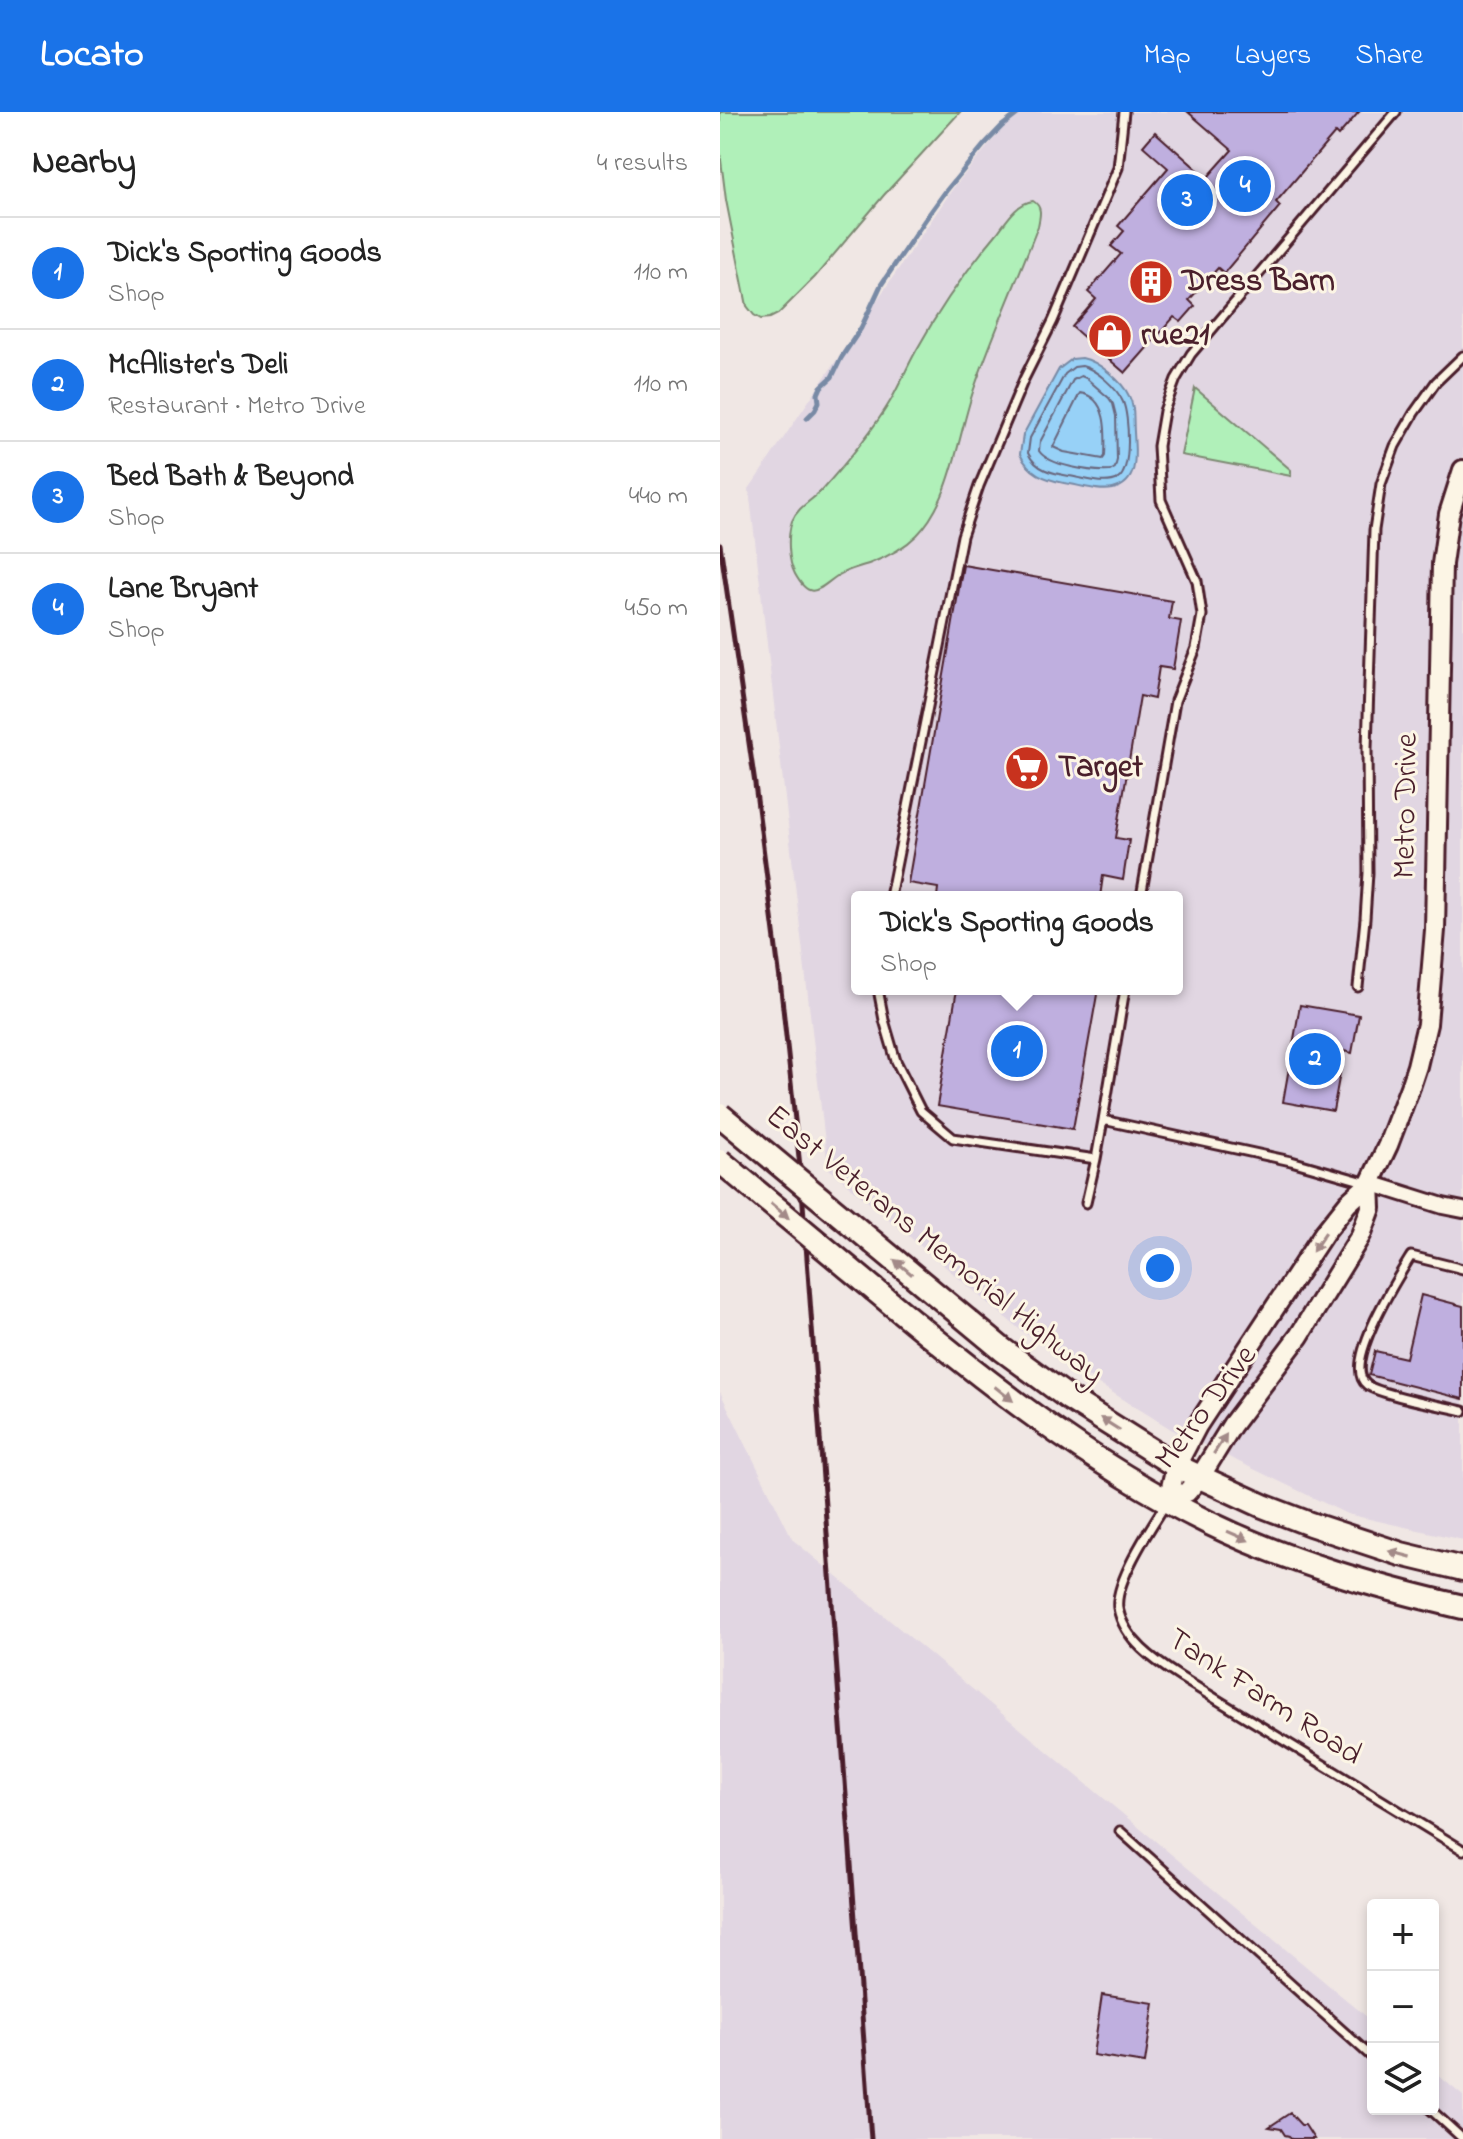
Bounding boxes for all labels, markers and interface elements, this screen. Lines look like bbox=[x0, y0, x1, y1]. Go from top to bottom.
text: Locato bbox=[40, 28, 144, 84]
text: Map bbox=[1143, 36, 1191, 77]
text: Layers bbox=[1235, 36, 1311, 77]
text: Share bbox=[1355, 36, 1423, 77]
text: Nearby bbox=[32, 139, 136, 189]
text: 4 results bbox=[597, 145, 688, 183]
pin: 4 bbox=[1219, 156, 1271, 216]
pin: 3 bbox=[1161, 170, 1213, 230]
text: Dick's Sporting Goods bbox=[108, 232, 382, 276]
text: 1 bbox=[54, 254, 62, 292]
text: 110 m bbox=[634, 254, 688, 292]
building icon: Dress Barn bbox=[1127, 258, 1175, 306]
place label: Dress Barn bbox=[1180, 259, 1335, 306]
text: Shop bbox=[108, 276, 165, 314]
shop icon: rue21 bbox=[1086, 312, 1134, 360]
place label: rue21 bbox=[1141, 313, 1210, 360]
text: McAlister's Deli bbox=[108, 344, 288, 388]
text: 2 bbox=[52, 366, 64, 404]
text: 110 m bbox=[634, 366, 688, 404]
text: Restaurant · Metro Drive bbox=[108, 388, 366, 426]
text: Bed Bath & Beyond bbox=[108, 456, 354, 500]
text: 3 bbox=[53, 478, 63, 516]
text: 440 m bbox=[629, 478, 688, 516]
text: Shop bbox=[108, 500, 165, 538]
text: Lane Bryant bbox=[108, 568, 258, 612]
text: 4 bbox=[53, 590, 63, 628]
text: 450 m bbox=[625, 590, 688, 628]
text: Shop bbox=[108, 612, 165, 650]
street label: Metro Drive bbox=[1382, 732, 1432, 879]
supermarket icon: Target bbox=[1003, 744, 1051, 792]
place label: Target bbox=[1058, 745, 1143, 793]
popup bbox=[851, 891, 1183, 995]
text: Dick's Sporting Goods bbox=[880, 902, 1154, 946]
text: Shop bbox=[880, 946, 937, 984]
pin: 1 bbox=[991, 1021, 1043, 1081]
pin: 2 bbox=[1289, 1029, 1341, 1089]
street label: East Veterans Memorial Highway bbox=[755, 1094, 1113, 1398]
one-way arrow bbox=[770, 1202, 790, 1219]
one-way arrow bbox=[1312, 1231, 1327, 1252]
your location bbox=[1140, 1248, 1180, 1288]
one-way arrow bbox=[893, 1259, 913, 1276]
street label: Metro Drive bbox=[1144, 1335, 1270, 1480]
one-way arrow bbox=[994, 1386, 1014, 1402]
one-way arrow bbox=[1099, 1418, 1121, 1432]
one-way arrow bbox=[1212, 1434, 1227, 1455]
one-way arrow bbox=[1226, 1529, 1250, 1542]
one-way arrow bbox=[1387, 1547, 1412, 1559]
street label: Tank Farm Road bbox=[1157, 1617, 1371, 1779]
map controls bbox=[1367, 1899, 1439, 2115]
button: + bbox=[1367, 1899, 1439, 1971]
button: − bbox=[1367, 1971, 1439, 2043]
button: layers bbox=[1367, 2043, 1439, 2115]

